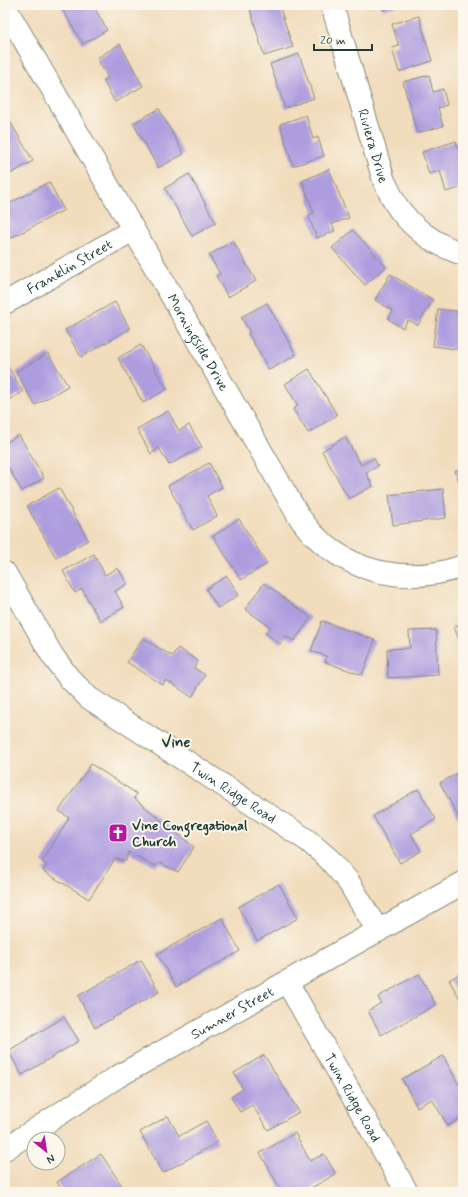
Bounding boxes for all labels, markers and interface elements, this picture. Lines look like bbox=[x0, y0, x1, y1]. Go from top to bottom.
scale bar bbox=[314, 26, 372, 52]
text: 20 m bbox=[320, 33, 346, 49]
street label: Riviera Drive bbox=[353, 107, 392, 186]
street label: Franklin Street bbox=[24, 236, 116, 299]
street label: Morningside Drive bbox=[162, 291, 233, 395]
district label: Vine bbox=[162, 733, 190, 753]
street label: Twin Ridge Road bbox=[187, 758, 280, 828]
place label: Vine Congregational Church bbox=[132, 817, 248, 851]
church icon: Vine Congregational Church bbox=[107, 822, 129, 844]
street label: Sumner Street bbox=[188, 983, 277, 1044]
street label: Twin Ridge Road bbox=[320, 1050, 385, 1146]
north arrow bbox=[26, 1131, 66, 1171]
text: N bbox=[44, 1151, 57, 1167]

